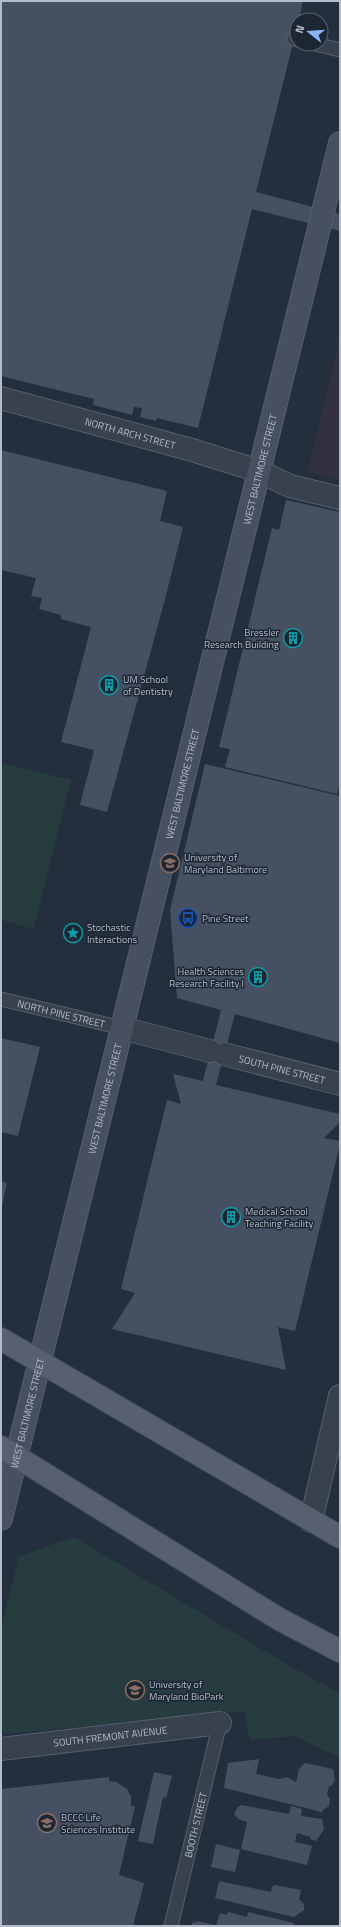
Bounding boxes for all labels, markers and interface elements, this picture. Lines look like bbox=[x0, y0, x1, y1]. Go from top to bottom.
north arrow bbox=[289, 12, 329, 52]
text: N bbox=[291, 23, 308, 35]
street label: WEST BALTIMORE STREET bbox=[239, 412, 281, 526]
street label: NORTH ARCH STREET bbox=[83, 414, 178, 453]
place label: Bressler Research Building bbox=[204, 625, 280, 652]
building icon: Bressler Research Building bbox=[282, 627, 304, 649]
place label: UM School of Dentistry bbox=[123, 672, 173, 699]
building icon: UM School of Dentistry bbox=[98, 674, 120, 696]
street label: WEST BALTIMORE STREET bbox=[161, 727, 203, 841]
place label: University of Maryland Baltimore bbox=[184, 850, 267, 877]
school or university icon: University of Maryland Baltimore bbox=[159, 852, 181, 874]
bus stop icon: Pine Street bbox=[177, 907, 199, 929]
place label: Pine Street bbox=[202, 911, 249, 926]
place label: Stochastic Interactions bbox=[87, 920, 138, 947]
place icon: Stochastic Interactions bbox=[62, 922, 84, 944]
place label: Health Sciences Research Facility I bbox=[169, 964, 244, 991]
building icon: Health Sciences Research Facility I bbox=[247, 966, 269, 988]
street label: NORTH PINE STREET bbox=[16, 996, 107, 1031]
street label: WEST BALTIMORE STREET bbox=[84, 1041, 126, 1155]
street label: SOUTH PINE STREET bbox=[237, 1051, 328, 1088]
place label: Medical School Teaching Facility bbox=[245, 1204, 314, 1231]
building icon: Medical School Teaching Facility bbox=[220, 1206, 242, 1228]
street label: WEST BALTIMORE STREET bbox=[6, 1356, 48, 1470]
place label: University of Maryland BioPark bbox=[149, 1677, 224, 1704]
school or university icon: University of Maryland BioPark bbox=[124, 1679, 146, 1701]
street label: SOUTH FREMONT AVENUE bbox=[52, 1722, 169, 1750]
street label: BOOTH STREET bbox=[180, 1790, 211, 1859]
place label: BCCC Life Sciences Institute bbox=[61, 1810, 135, 1837]
school or university icon: BCCC Life Sciences Institute bbox=[36, 1812, 58, 1834]

